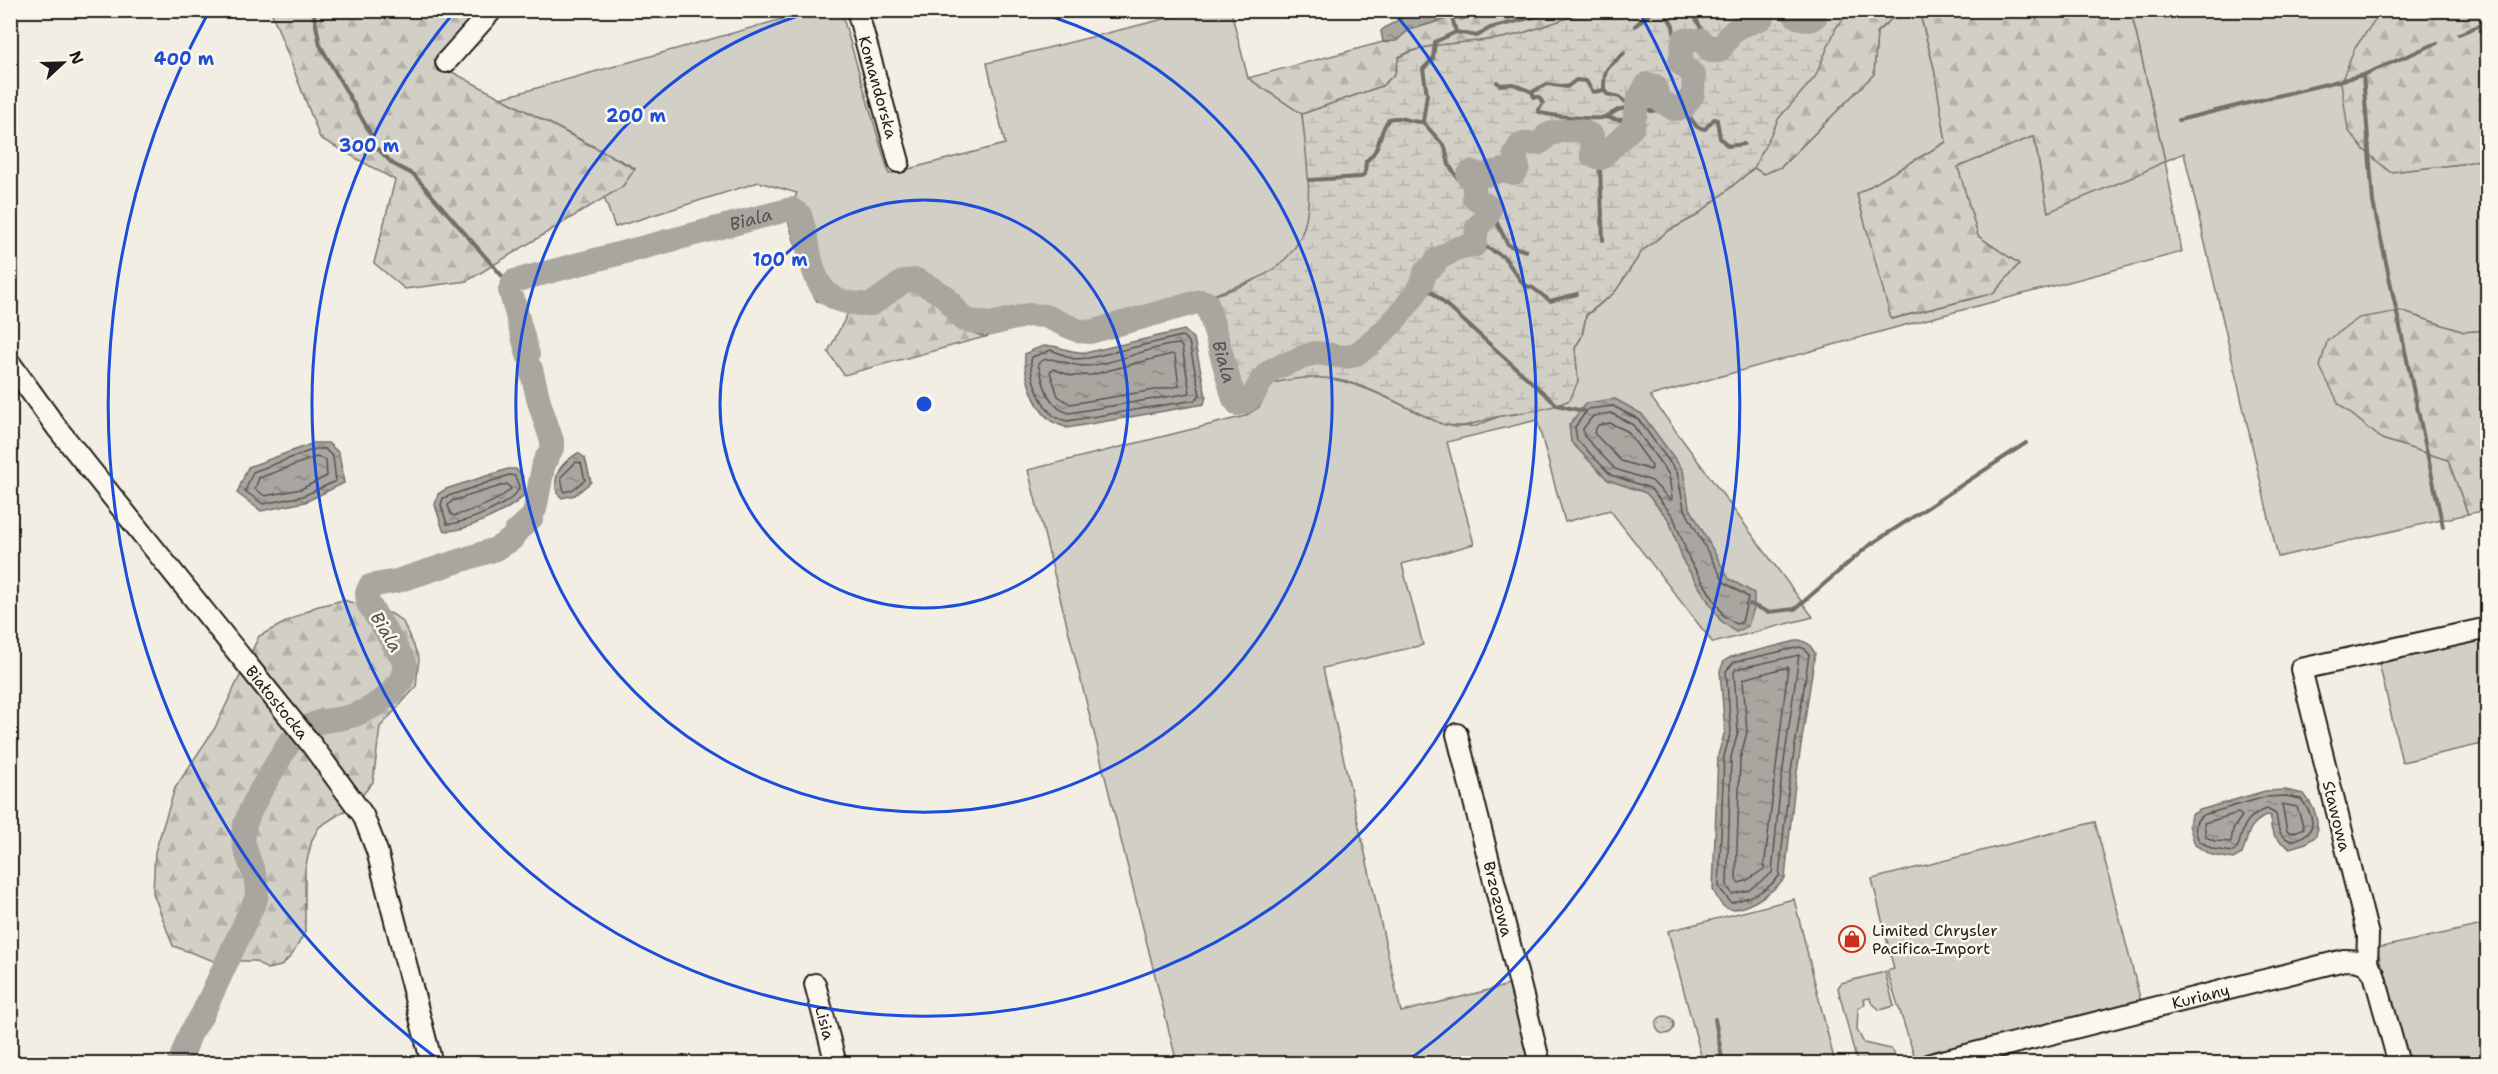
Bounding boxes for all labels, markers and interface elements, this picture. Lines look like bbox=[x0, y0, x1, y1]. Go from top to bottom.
north arrow bbox=[33, 33, 93, 93]
street label: Komandorska bbox=[854, 34, 902, 141]
text: 400 m bbox=[154, 47, 215, 71]
text: N bbox=[64, 48, 89, 67]
text: 200 m bbox=[606, 104, 667, 128]
text: 300 m bbox=[339, 134, 400, 158]
water label: Biala bbox=[727, 202, 775, 237]
text: 100 m bbox=[752, 248, 808, 272]
water label: Biala bbox=[1206, 338, 1241, 386]
centre of rings bbox=[914, 394, 934, 414]
water label: Biala bbox=[364, 607, 408, 657]
street label: Białostocka bbox=[241, 661, 313, 744]
street label: Stawowa bbox=[2318, 779, 2355, 854]
street label: Brzozowa bbox=[1478, 859, 1518, 939]
place label: Limited Chrysler Pacifica-Import bbox=[1872, 920, 1998, 959]
shop icon: Limited Chrysler Pacifica-Import bbox=[1837, 924, 1867, 954]
street label: Kuriany bbox=[2170, 979, 2232, 1014]
street label: Lisia bbox=[810, 1004, 839, 1042]

